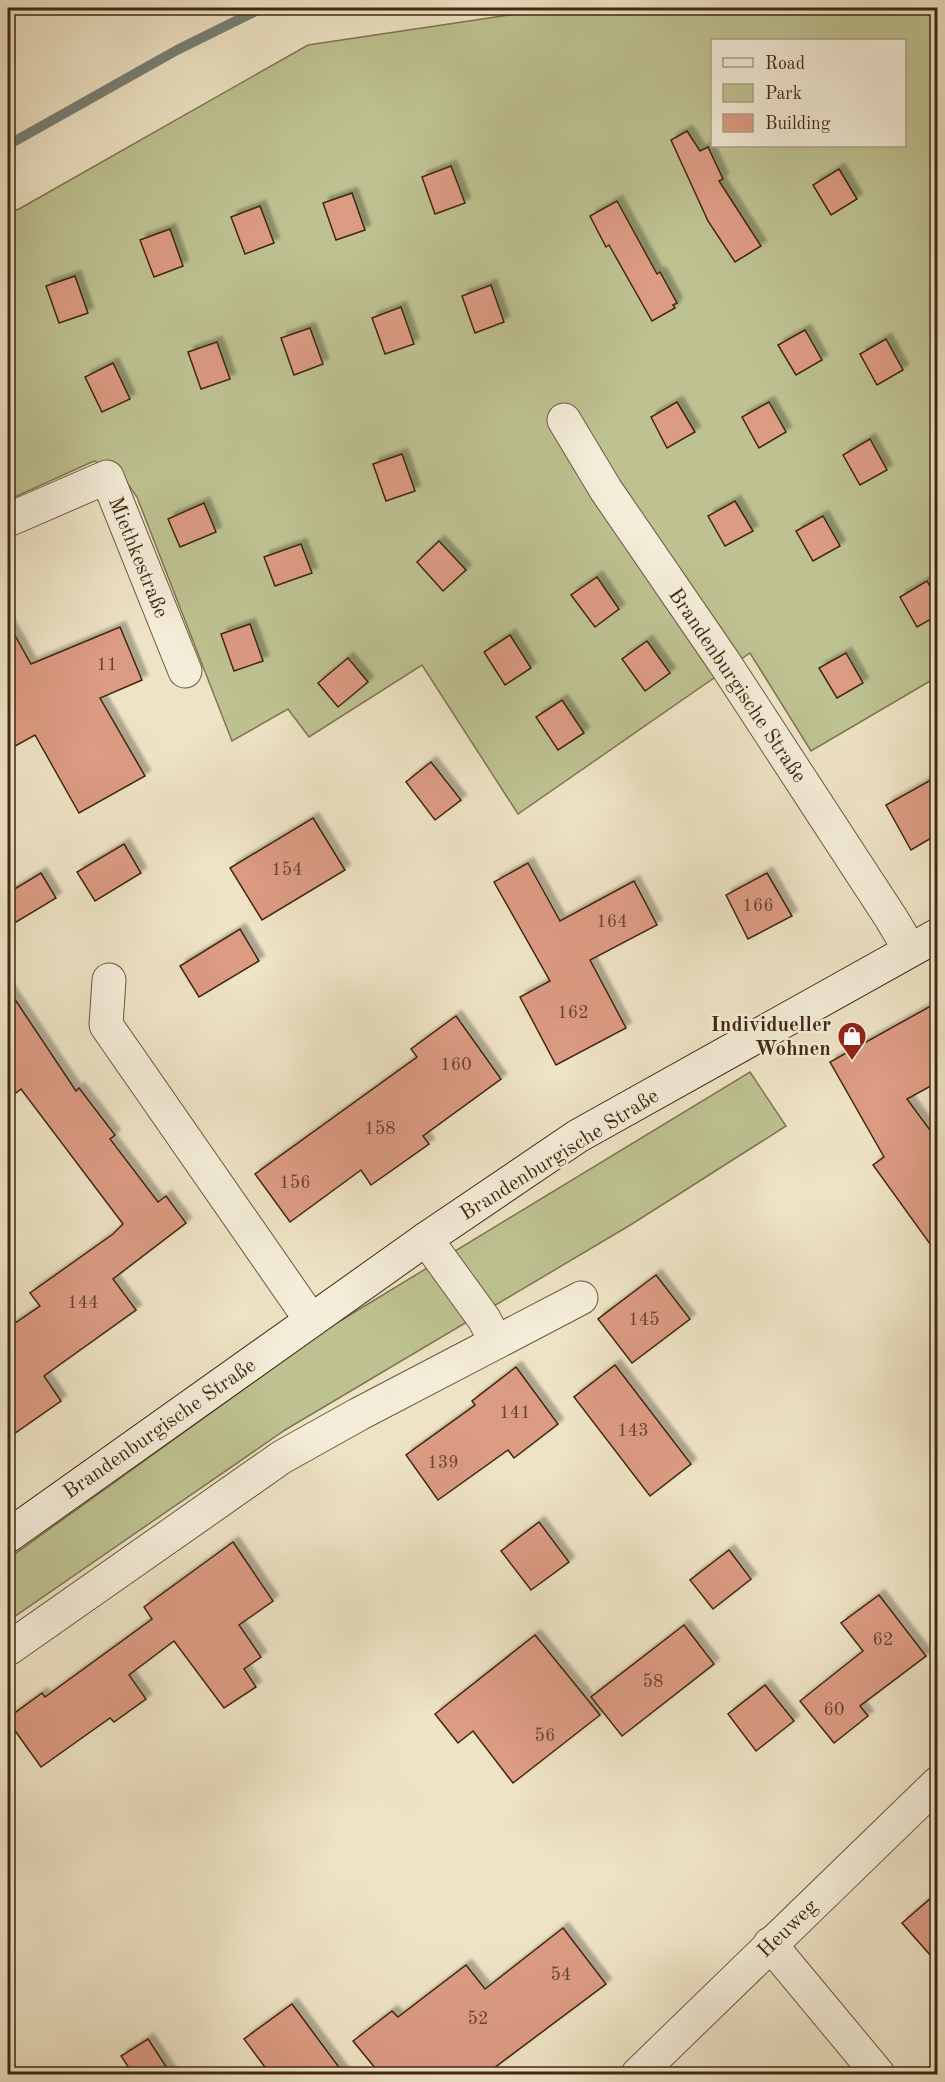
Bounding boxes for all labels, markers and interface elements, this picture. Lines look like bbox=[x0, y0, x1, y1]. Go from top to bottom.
legend bbox=[711, 39, 906, 147]
text: Road bbox=[765, 55, 805, 73]
text: Park bbox=[765, 85, 802, 103]
text: Building bbox=[765, 115, 831, 133]
street label: Miethkestraße bbox=[104, 494, 171, 621]
street label: Brandenburgische Straße bbox=[664, 585, 810, 787]
house number: 11 bbox=[97, 656, 117, 674]
house number: 154 bbox=[271, 861, 303, 879]
house number: 166 bbox=[742, 897, 774, 915]
house number: 164 bbox=[596, 913, 628, 931]
house number: 162 bbox=[557, 1004, 589, 1022]
place label: Individueller Wohnen bbox=[711, 1015, 831, 1060]
shop icon: Individueller Wohnen bbox=[836, 1020, 868, 1062]
house number: 160 bbox=[440, 1056, 472, 1074]
street label: Brandenburgische Straße bbox=[457, 1086, 663, 1225]
house number: 158 bbox=[364, 1120, 396, 1138]
house number: 156 bbox=[279, 1174, 311, 1192]
house number: 144 bbox=[67, 1294, 99, 1312]
house number: 145 bbox=[628, 1311, 660, 1329]
street label: Brandenburgische Straße bbox=[60, 1355, 260, 1504]
house number: 141 bbox=[499, 1404, 531, 1422]
house number: 143 bbox=[617, 1422, 649, 1440]
house number: 139 bbox=[427, 1454, 459, 1472]
house number: 62 bbox=[873, 1631, 893, 1649]
house number: 58 bbox=[643, 1673, 663, 1691]
house number: 60 bbox=[824, 1701, 844, 1719]
house number: 56 bbox=[535, 1727, 555, 1745]
street label: Heuweg bbox=[754, 1895, 822, 1962]
house number: 54 bbox=[551, 1966, 571, 1984]
house number: 52 bbox=[468, 2010, 488, 2028]

